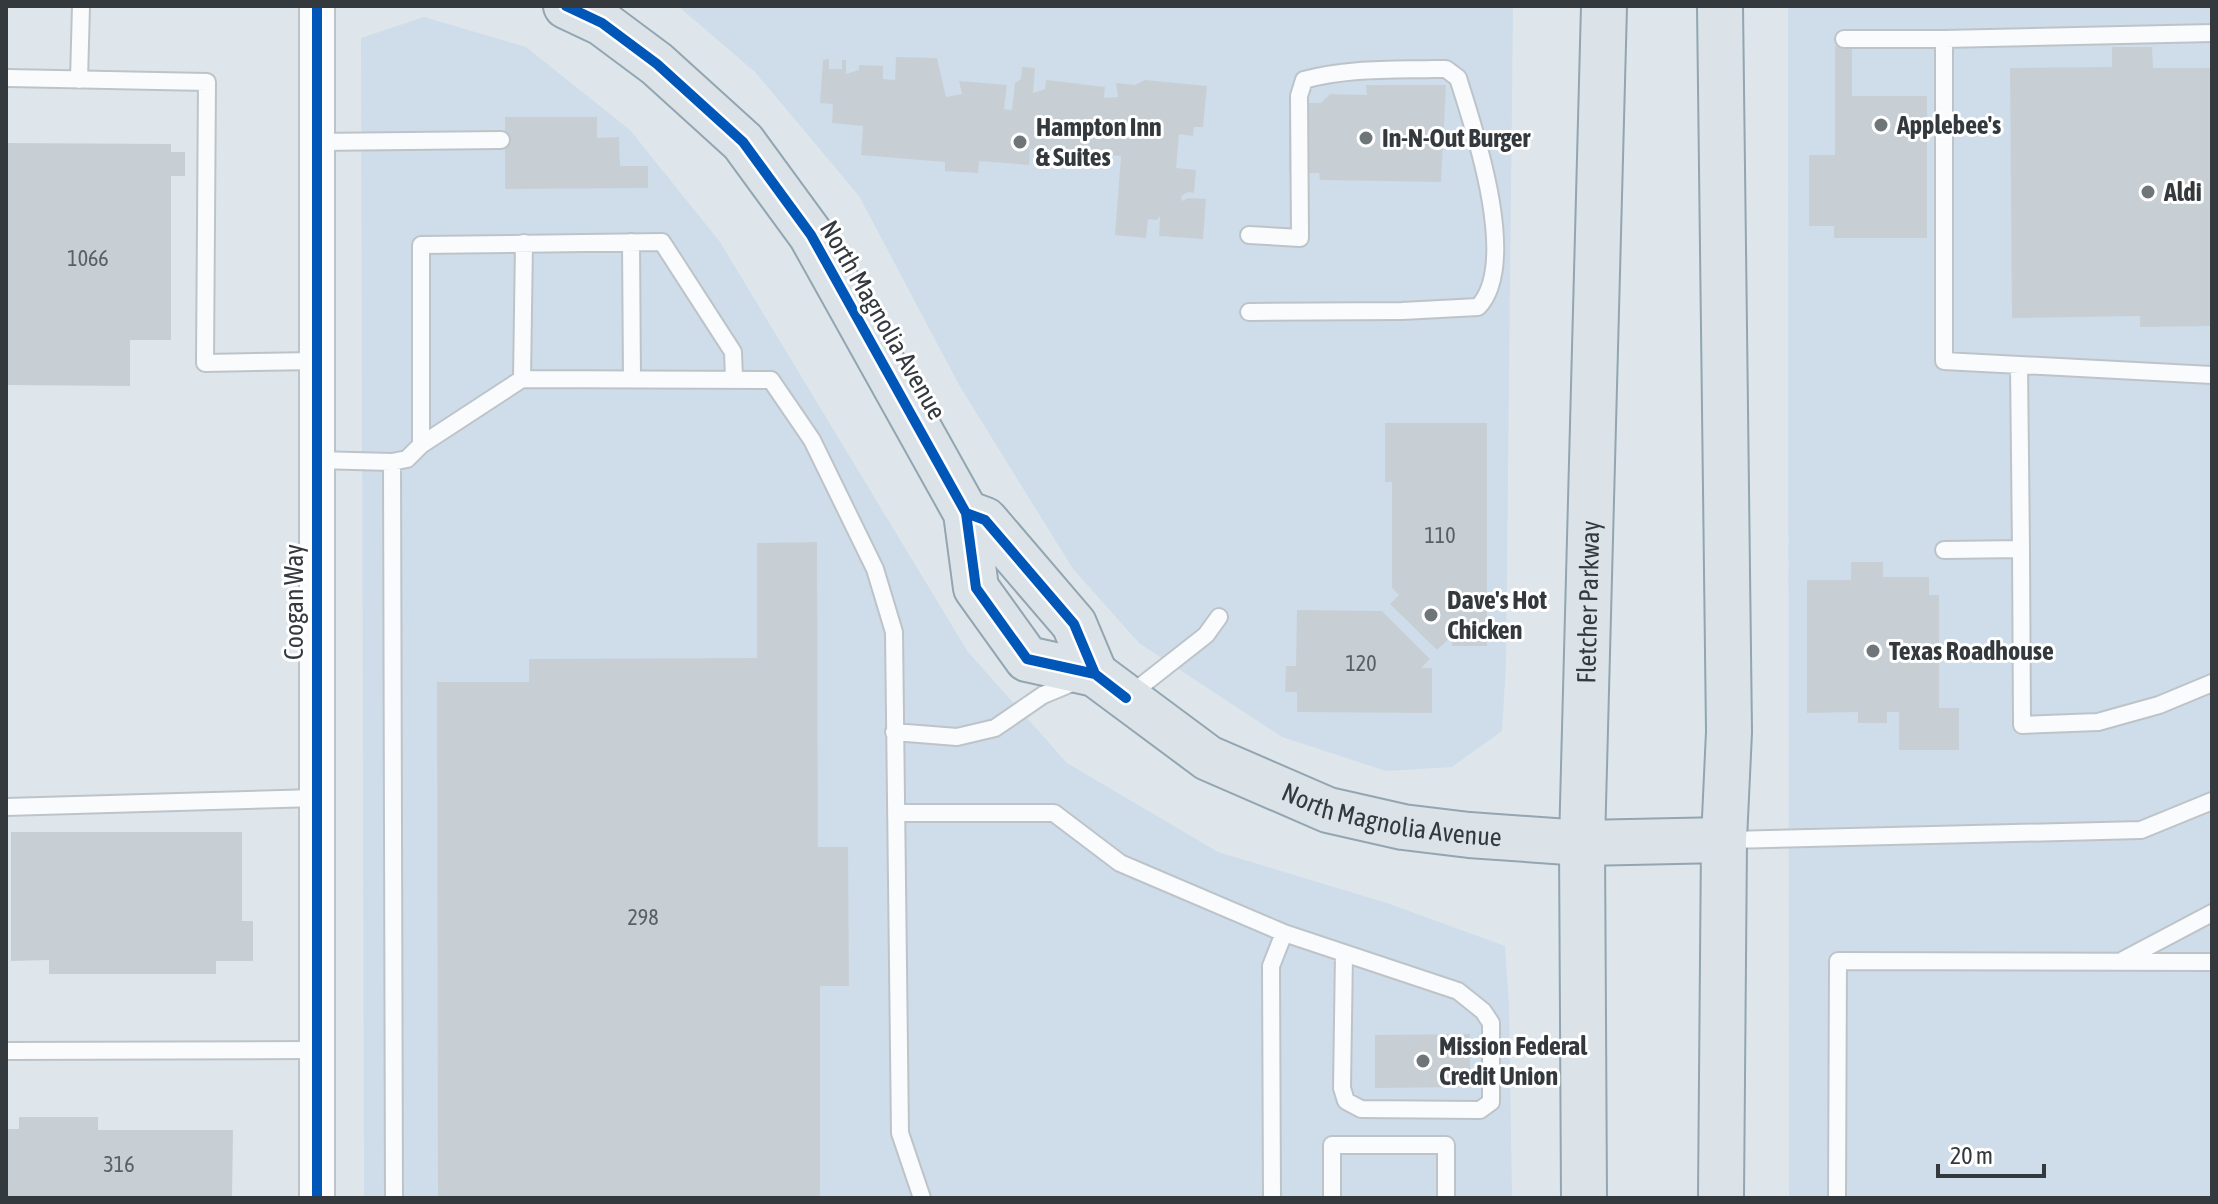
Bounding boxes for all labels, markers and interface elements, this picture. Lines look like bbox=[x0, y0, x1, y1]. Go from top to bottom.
place label: Applebee's bbox=[1896, 110, 2001, 140]
place label: Hampton Inn & Suites bbox=[1036, 112, 1162, 172]
marker: Applebee's bbox=[1872, 116, 1890, 134]
place label: In-N-Out Burger bbox=[1382, 123, 1532, 153]
marker: In-N-Out Burger bbox=[1357, 129, 1375, 147]
marker: Hampton Inn & Suites bbox=[1011, 133, 1029, 151]
place label: Aldi bbox=[2163, 177, 2202, 207]
marker: Aldi bbox=[2139, 183, 2157, 201]
street label: North Magnolia Avenue bbox=[814, 215, 952, 425]
house number: 1066 bbox=[67, 245, 109, 271]
street label: Fletcher Parkway bbox=[1571, 520, 1605, 684]
house number: 110 bbox=[1424, 522, 1456, 548]
street label: Coogan Way bbox=[279, 544, 309, 660]
place label: Dave's Hot Chicken bbox=[1447, 585, 1547, 645]
marker: Dave's Hot Chicken bbox=[1422, 606, 1440, 624]
place label: Texas Roadhouse bbox=[1889, 636, 2054, 666]
marker: Texas Roadhouse bbox=[1864, 642, 1882, 660]
house number: 120 bbox=[1345, 650, 1377, 676]
street label: North Magnolia Avenue bbox=[1277, 777, 1503, 852]
house number: 298 bbox=[627, 904, 659, 930]
place label: Mission Federal Credit Union bbox=[1439, 1031, 1588, 1091]
marker: Mission Federal Credit Union bbox=[1414, 1052, 1432, 1070]
scale bar bbox=[1938, 1128, 2044, 1178]
text: 20 m bbox=[1950, 1142, 1993, 1169]
house number: 316 bbox=[103, 1151, 135, 1177]

